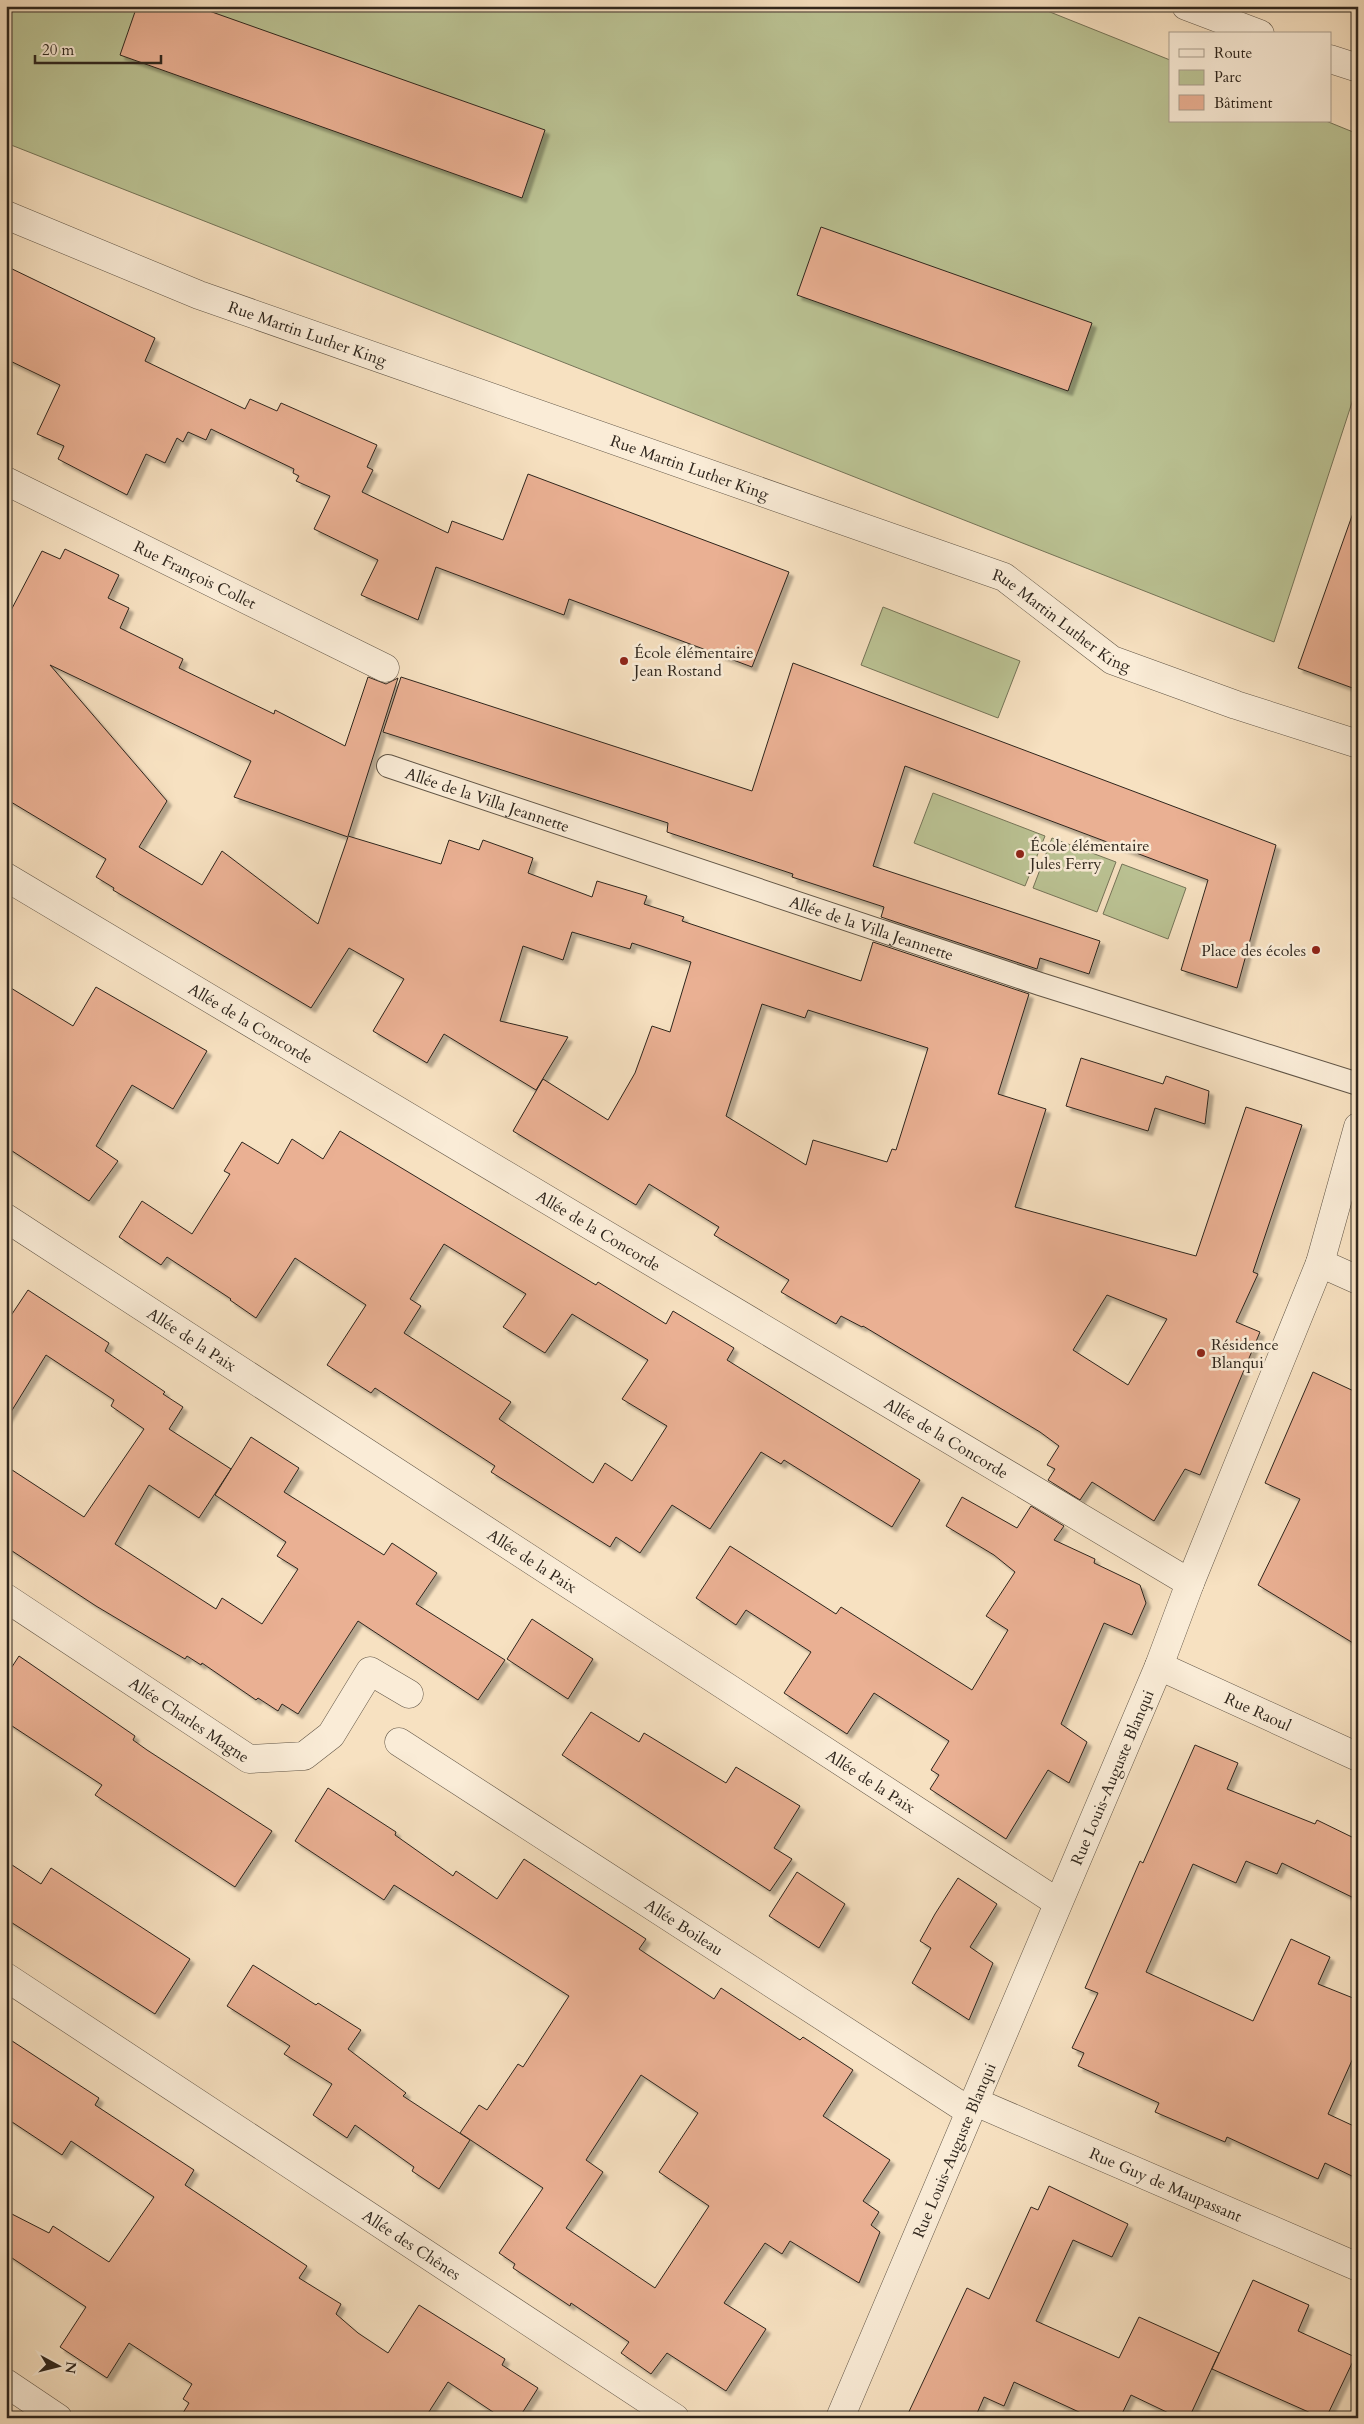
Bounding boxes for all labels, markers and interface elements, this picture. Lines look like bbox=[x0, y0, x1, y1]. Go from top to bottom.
scale bar bbox=[35, 32, 161, 64]
legend bbox=[1169, 32, 1332, 122]
text: 20 m bbox=[42, 40, 74, 60]
text: Route bbox=[1214, 43, 1252, 63]
text: Parc bbox=[1214, 67, 1242, 87]
text: Bâtiment bbox=[1214, 93, 1273, 113]
street label: Rue Martin Luther King bbox=[225, 296, 389, 372]
street label: Rue Martin Luther King bbox=[607, 430, 772, 506]
street label: Rue François Collet bbox=[130, 536, 260, 615]
street label: Rue Martin Luther King bbox=[990, 564, 1133, 678]
place label: École élémentaire Jean Rostand bbox=[632, 642, 754, 682]
marker: École élémentaire Jean Rostand bbox=[618, 655, 630, 667]
street label: Allée de la Villa Jeannette bbox=[402, 763, 572, 838]
place label: École élémentaire Jules Ferry bbox=[1028, 835, 1150, 875]
marker: École élémentaire Jules Ferry bbox=[1014, 848, 1026, 860]
street label: Allée de la Villa Jeannette bbox=[786, 891, 956, 966]
place label: Place des écoles bbox=[1201, 940, 1306, 962]
marker: Place des écoles bbox=[1310, 944, 1322, 956]
street label: Allée de la Concorde bbox=[184, 978, 317, 1069]
street label: Allée de la Concorde bbox=[532, 1186, 664, 1277]
street label: Allée de la Paix bbox=[143, 1303, 241, 1377]
place label: Résidence Blanqui bbox=[1211, 1334, 1279, 1374]
marker: Résidence Blanqui bbox=[1195, 1347, 1207, 1359]
street label: Allée de la Concorde bbox=[880, 1393, 1012, 1484]
street label: Allée de la Paix bbox=[483, 1524, 581, 1599]
street label: Allée Charles Magne bbox=[124, 1672, 253, 1768]
street label: Rue Louis-Auguste Blanqui bbox=[1066, 1686, 1160, 1869]
street label: Rue Raoul bbox=[1221, 1687, 1295, 1737]
street label: Allée de la Paix bbox=[821, 1745, 919, 1819]
street label: Allée Boileau bbox=[640, 1894, 728, 1961]
street label: Rue Louis-Auguste Blanqui bbox=[908, 2059, 1002, 2241]
street label: Rue Guy de Maupassant bbox=[1086, 2143, 1245, 2228]
street label: Allée des Chênes bbox=[358, 2205, 465, 2286]
north arrow bbox=[32, 2342, 82, 2392]
text: N bbox=[60, 2360, 81, 2375]

